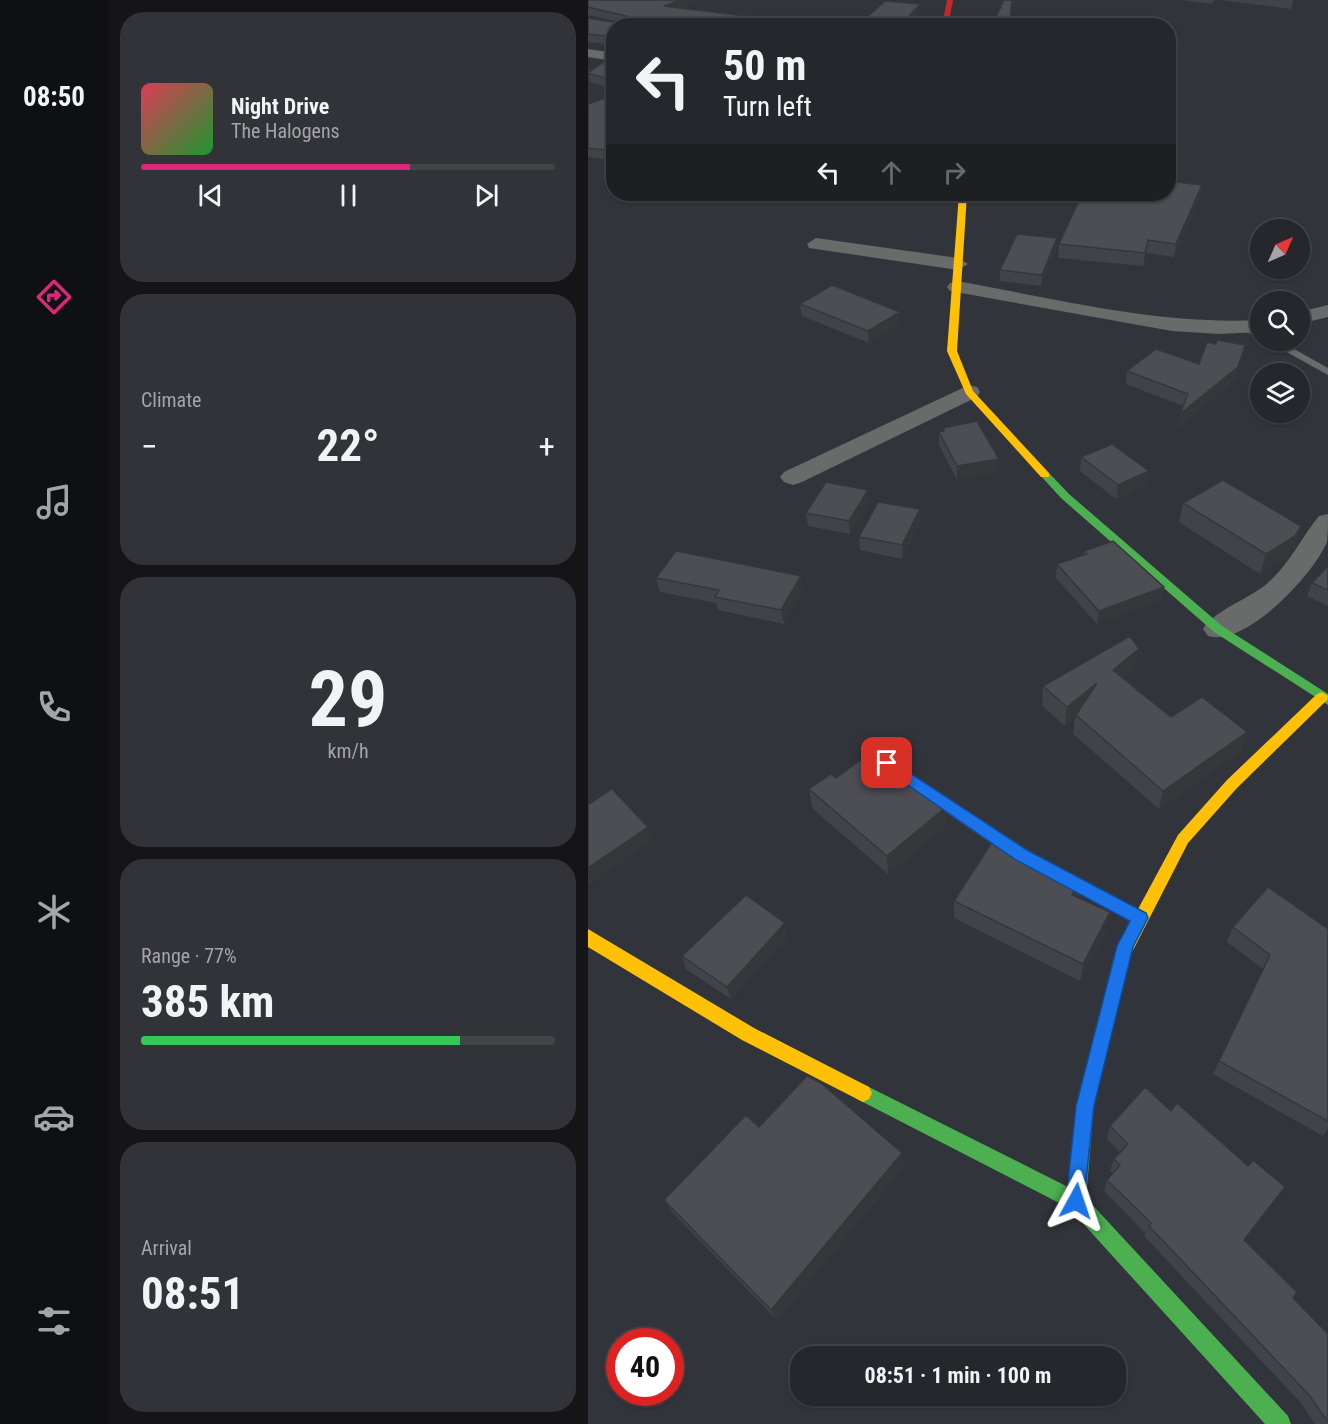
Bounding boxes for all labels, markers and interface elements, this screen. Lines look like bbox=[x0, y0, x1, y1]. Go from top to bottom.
text: 50 m bbox=[723, 41, 806, 90]
icon: left bbox=[624, 42, 702, 120]
text: 08:50 bbox=[23, 81, 85, 113]
text: Turn left bbox=[723, 91, 812, 123]
text: Night Drive bbox=[231, 94, 329, 119]
text: The Halogens bbox=[231, 119, 340, 143]
icon: left bbox=[812, 156, 845, 189]
icon: ahead bbox=[875, 156, 908, 189]
icon: right bbox=[938, 156, 971, 189]
icon: previous bbox=[194, 179, 227, 212]
icon: pause bbox=[332, 179, 365, 212]
icon: next bbox=[470, 179, 503, 212]
north arrow bbox=[1250, 219, 1310, 279]
map controls bbox=[1250, 219, 1310, 423]
icon: directions bbox=[33, 276, 75, 318]
button: search bbox=[1250, 291, 1310, 351]
button: layers bbox=[1250, 363, 1310, 423]
text: Climate bbox=[141, 388, 201, 412]
text: 22° bbox=[317, 419, 380, 472]
text: − bbox=[141, 427, 158, 466]
text: + bbox=[539, 427, 555, 466]
icon: music bbox=[33, 481, 75, 523]
text: 29 bbox=[309, 654, 387, 745]
icon: phone bbox=[33, 686, 75, 728]
pin bbox=[861, 737, 912, 788]
text: km/h bbox=[327, 739, 369, 763]
icon: arrive bbox=[870, 746, 903, 779]
icon: climate bbox=[33, 891, 75, 933]
text: Range · 77% bbox=[141, 944, 237, 968]
text: 385 km bbox=[141, 975, 274, 1028]
icon: car bbox=[33, 1096, 75, 1138]
position arrow bbox=[1044, 1169, 1108, 1233]
text: Arrival bbox=[141, 1236, 192, 1260]
text: 08:51 bbox=[141, 1267, 244, 1320]
icon: filters bbox=[33, 1300, 75, 1342]
speed limit sign: 40 bbox=[606, 1328, 684, 1406]
text: 08:51 · 1 min · 100 m bbox=[865, 1363, 1051, 1388]

